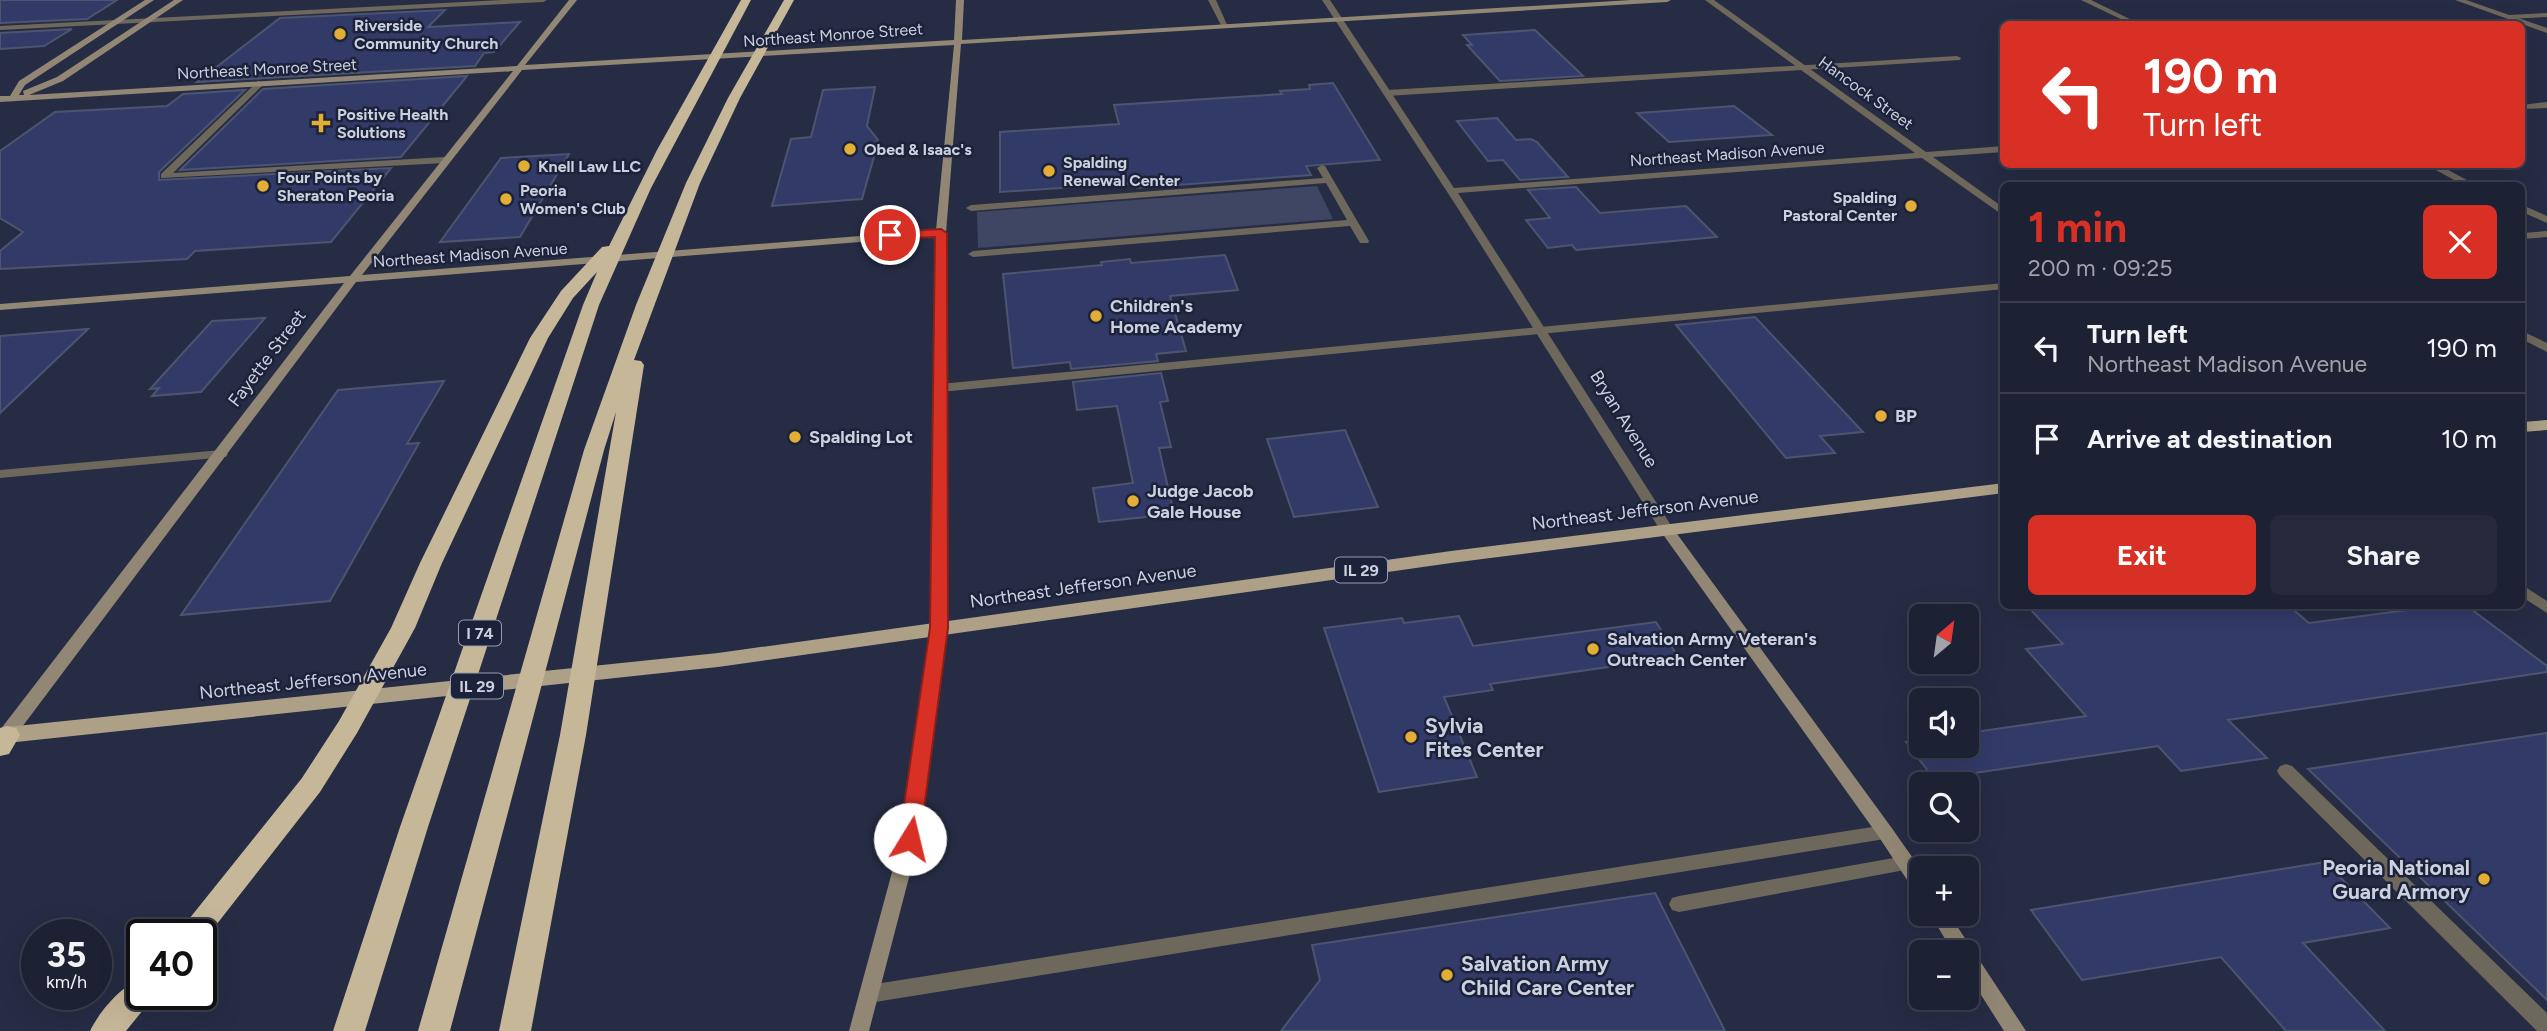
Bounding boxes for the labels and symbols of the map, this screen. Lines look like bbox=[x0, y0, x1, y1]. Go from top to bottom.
place label: Riverside Community Church bbox=[354, 16, 498, 53]
street label: Northeast Monroe Street bbox=[742, 19, 924, 51]
marker: Riverside Community Church bbox=[332, 26, 348, 42]
street label: Hancock Street bbox=[1815, 52, 1917, 134]
street label: Northeast Monroe Street bbox=[176, 55, 358, 83]
place label: Positive Health Solutions bbox=[337, 105, 448, 142]
marker: Positive Health Solutions bbox=[311, 113, 331, 133]
street label: Northeast Madison Avenue bbox=[1629, 138, 1825, 170]
place label: Obed & Isaac's bbox=[864, 140, 972, 159]
marker: Obed & Isaac's bbox=[842, 141, 858, 157]
place label: Spalding Renewal Center bbox=[1063, 153, 1180, 190]
place label: Knell Law LLC bbox=[538, 157, 641, 176]
marker: Knell Law LLC bbox=[516, 158, 532, 174]
marker: Spalding Renewal Center bbox=[1041, 163, 1057, 179]
place label: Four Points by Sheraton Peoria bbox=[277, 168, 394, 205]
marker: Four Points by Sheraton Peoria bbox=[255, 178, 271, 194]
place label: Peoria Women's Club bbox=[520, 181, 626, 218]
place label: Spalding Pastoral Center bbox=[1783, 188, 1897, 225]
marker: Peoria Women's Club bbox=[498, 191, 514, 207]
marker: Spalding Pastoral Center bbox=[1903, 198, 1919, 214]
pin bbox=[860, 205, 920, 265]
street label: Northeast Madison Avenue bbox=[372, 239, 568, 271]
place label: Children's Home Academy bbox=[1110, 295, 1243, 338]
street label: Fayette Street bbox=[223, 305, 311, 411]
marker: Children's Home Academy bbox=[1088, 308, 1104, 324]
street label: Bryan Avenue bbox=[1585, 366, 1663, 472]
place label: BP bbox=[1895, 405, 1917, 427]
marker: BP bbox=[1873, 408, 1889, 424]
place label: Spalding Lot bbox=[809, 426, 913, 448]
marker: Spalding Lot bbox=[787, 429, 803, 445]
place label: Judge Jacob Gale House bbox=[1147, 480, 1254, 523]
street label: Northeast Jefferson Avenue bbox=[1530, 485, 1760, 535]
marker: Judge Jacob Gale House bbox=[1125, 493, 1141, 509]
road number: IL 29 bbox=[1335, 558, 1387, 582]
street label: Northeast Jefferson Avenue bbox=[968, 559, 1198, 613]
north arrow bbox=[1909, 604, 1979, 674]
road number: I 74 bbox=[459, 620, 501, 646]
place label: Salvation Army Veteran's Outreach Center bbox=[1607, 628, 1817, 671]
marker: Salvation Army Veteran's Outreach Center bbox=[1585, 641, 1601, 657]
street label: Northeast Jefferson Avenue bbox=[198, 658, 428, 704]
road number: IL 29 bbox=[451, 674, 503, 698]
place label: Sylvia Fites Center bbox=[1425, 713, 1543, 762]
marker: Sylvia Fites Center bbox=[1403, 729, 1419, 745]
position arrow bbox=[873, 802, 947, 876]
place label: Peoria National Guard Armory bbox=[2322, 855, 2471, 904]
marker: Peoria National Guard Armory bbox=[2476, 871, 2492, 887]
speed limit sign: 40 bbox=[126, 919, 217, 1010]
place label: Salvation Army Child Care Center bbox=[1461, 951, 1634, 1000]
marker: Salvation Army Child Care Center bbox=[1439, 967, 1455, 983]

